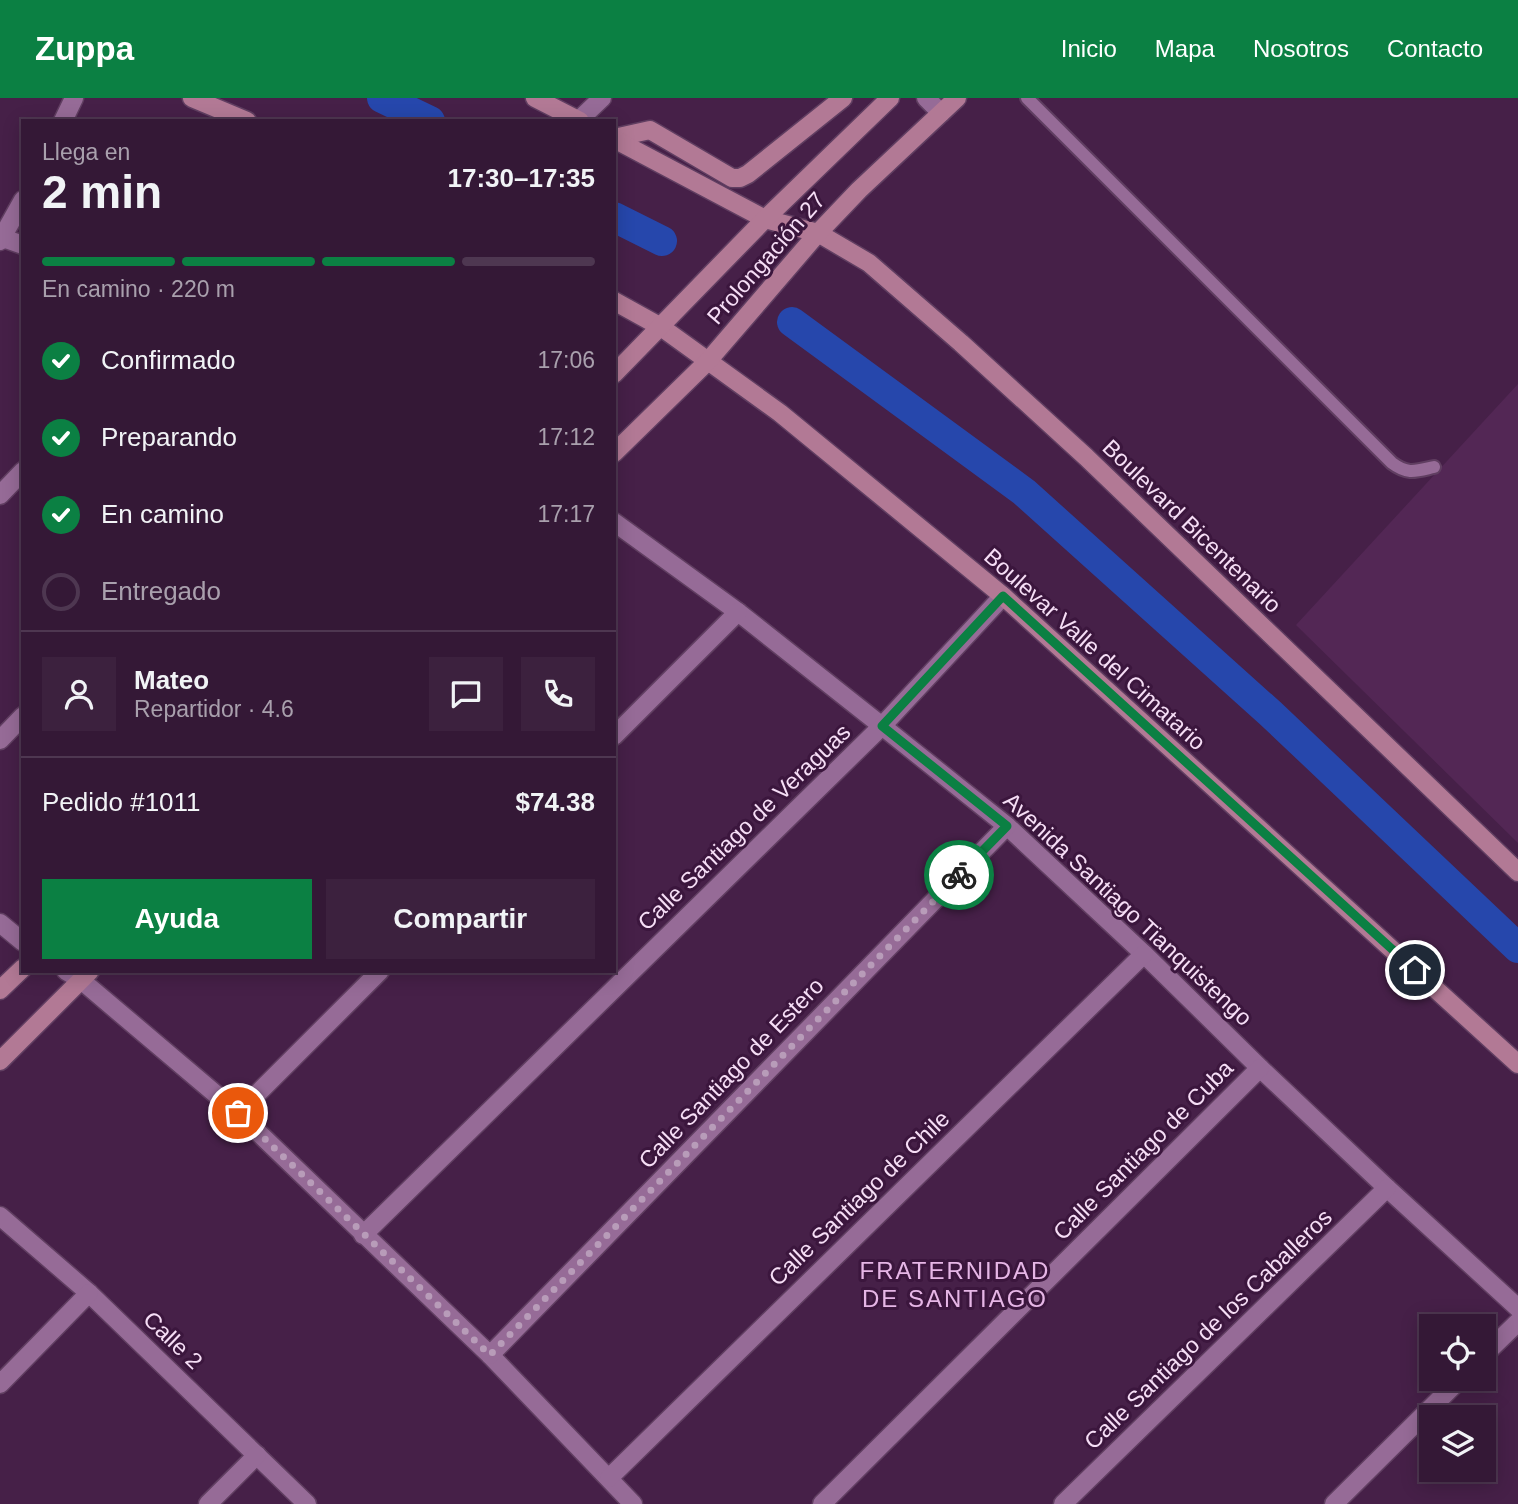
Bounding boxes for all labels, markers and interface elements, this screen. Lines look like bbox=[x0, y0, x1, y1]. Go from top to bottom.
text: Zuppa bbox=[35, 30, 134, 67]
text: Inicio bbox=[1061, 35, 1117, 62]
text: Mapa bbox=[1155, 35, 1215, 62]
text: Nosotros bbox=[1253, 35, 1349, 62]
text: Contacto bbox=[1387, 35, 1483, 62]
text: Llega en bbox=[42, 139, 130, 165]
text: 17:30–17:35 bbox=[448, 163, 595, 193]
text: 2 min bbox=[42, 166, 162, 218]
street label: Prolongación 27 bbox=[702, 187, 830, 329]
text: En camino · 220 m bbox=[42, 276, 235, 302]
icon: check bbox=[42, 342, 80, 380]
text: Confirmado bbox=[101, 345, 235, 375]
text: 17:06 bbox=[537, 347, 595, 373]
icon: check bbox=[42, 419, 80, 457]
text: Preparando bbox=[101, 422, 237, 452]
text: 17:12 bbox=[537, 424, 595, 450]
street label: Boulevard Bicentenario bbox=[1097, 434, 1287, 618]
icon: check bbox=[42, 496, 80, 534]
text: En camino bbox=[101, 499, 224, 529]
text: 17:17 bbox=[537, 501, 595, 527]
street label: Boulevar Valle del Cimatario bbox=[979, 543, 1211, 755]
text: Entregado bbox=[101, 576, 221, 606]
button: person bbox=[42, 657, 116, 731]
button: chat bbox=[429, 657, 503, 731]
button: phone bbox=[521, 657, 595, 731]
text: Mateo bbox=[134, 665, 209, 695]
text: Repartidor · 4.6 bbox=[134, 696, 294, 722]
street label: Calle Santiago de Veraguas bbox=[632, 719, 856, 935]
text: Pedido #1011 bbox=[42, 787, 201, 817]
text: $74.38 bbox=[515, 787, 595, 817]
street label: Avenida Santiago Tianquistengo bbox=[999, 787, 1257, 1031]
courier bbox=[924, 840, 994, 910]
icon: bike bbox=[940, 856, 978, 894]
button: Ayuda bbox=[42, 879, 312, 959]
button: Compartir bbox=[326, 879, 595, 959]
pin bbox=[1385, 940, 1445, 1000]
icon: home bbox=[1396, 951, 1434, 989]
street label: Calle Santiago de Estero bbox=[633, 972, 829, 1174]
street label: Calle Santiago de Cuba bbox=[1048, 1055, 1238, 1245]
pin bbox=[208, 1083, 268, 1143]
icon: bag bbox=[219, 1094, 257, 1132]
street label: Calle Santiago de Chile bbox=[764, 1105, 954, 1291]
street label: Calle Santiago de los Caballeros bbox=[1079, 1204, 1337, 1454]
district label: FRATERNIDAD DE SANTIAGO bbox=[860, 1257, 1050, 1312]
street label: Calle 2 bbox=[138, 1306, 208, 1374]
map controls bbox=[1419, 1314, 1496, 1482]
button: locate bbox=[1419, 1314, 1496, 1391]
button: layers bbox=[1419, 1405, 1496, 1482]

